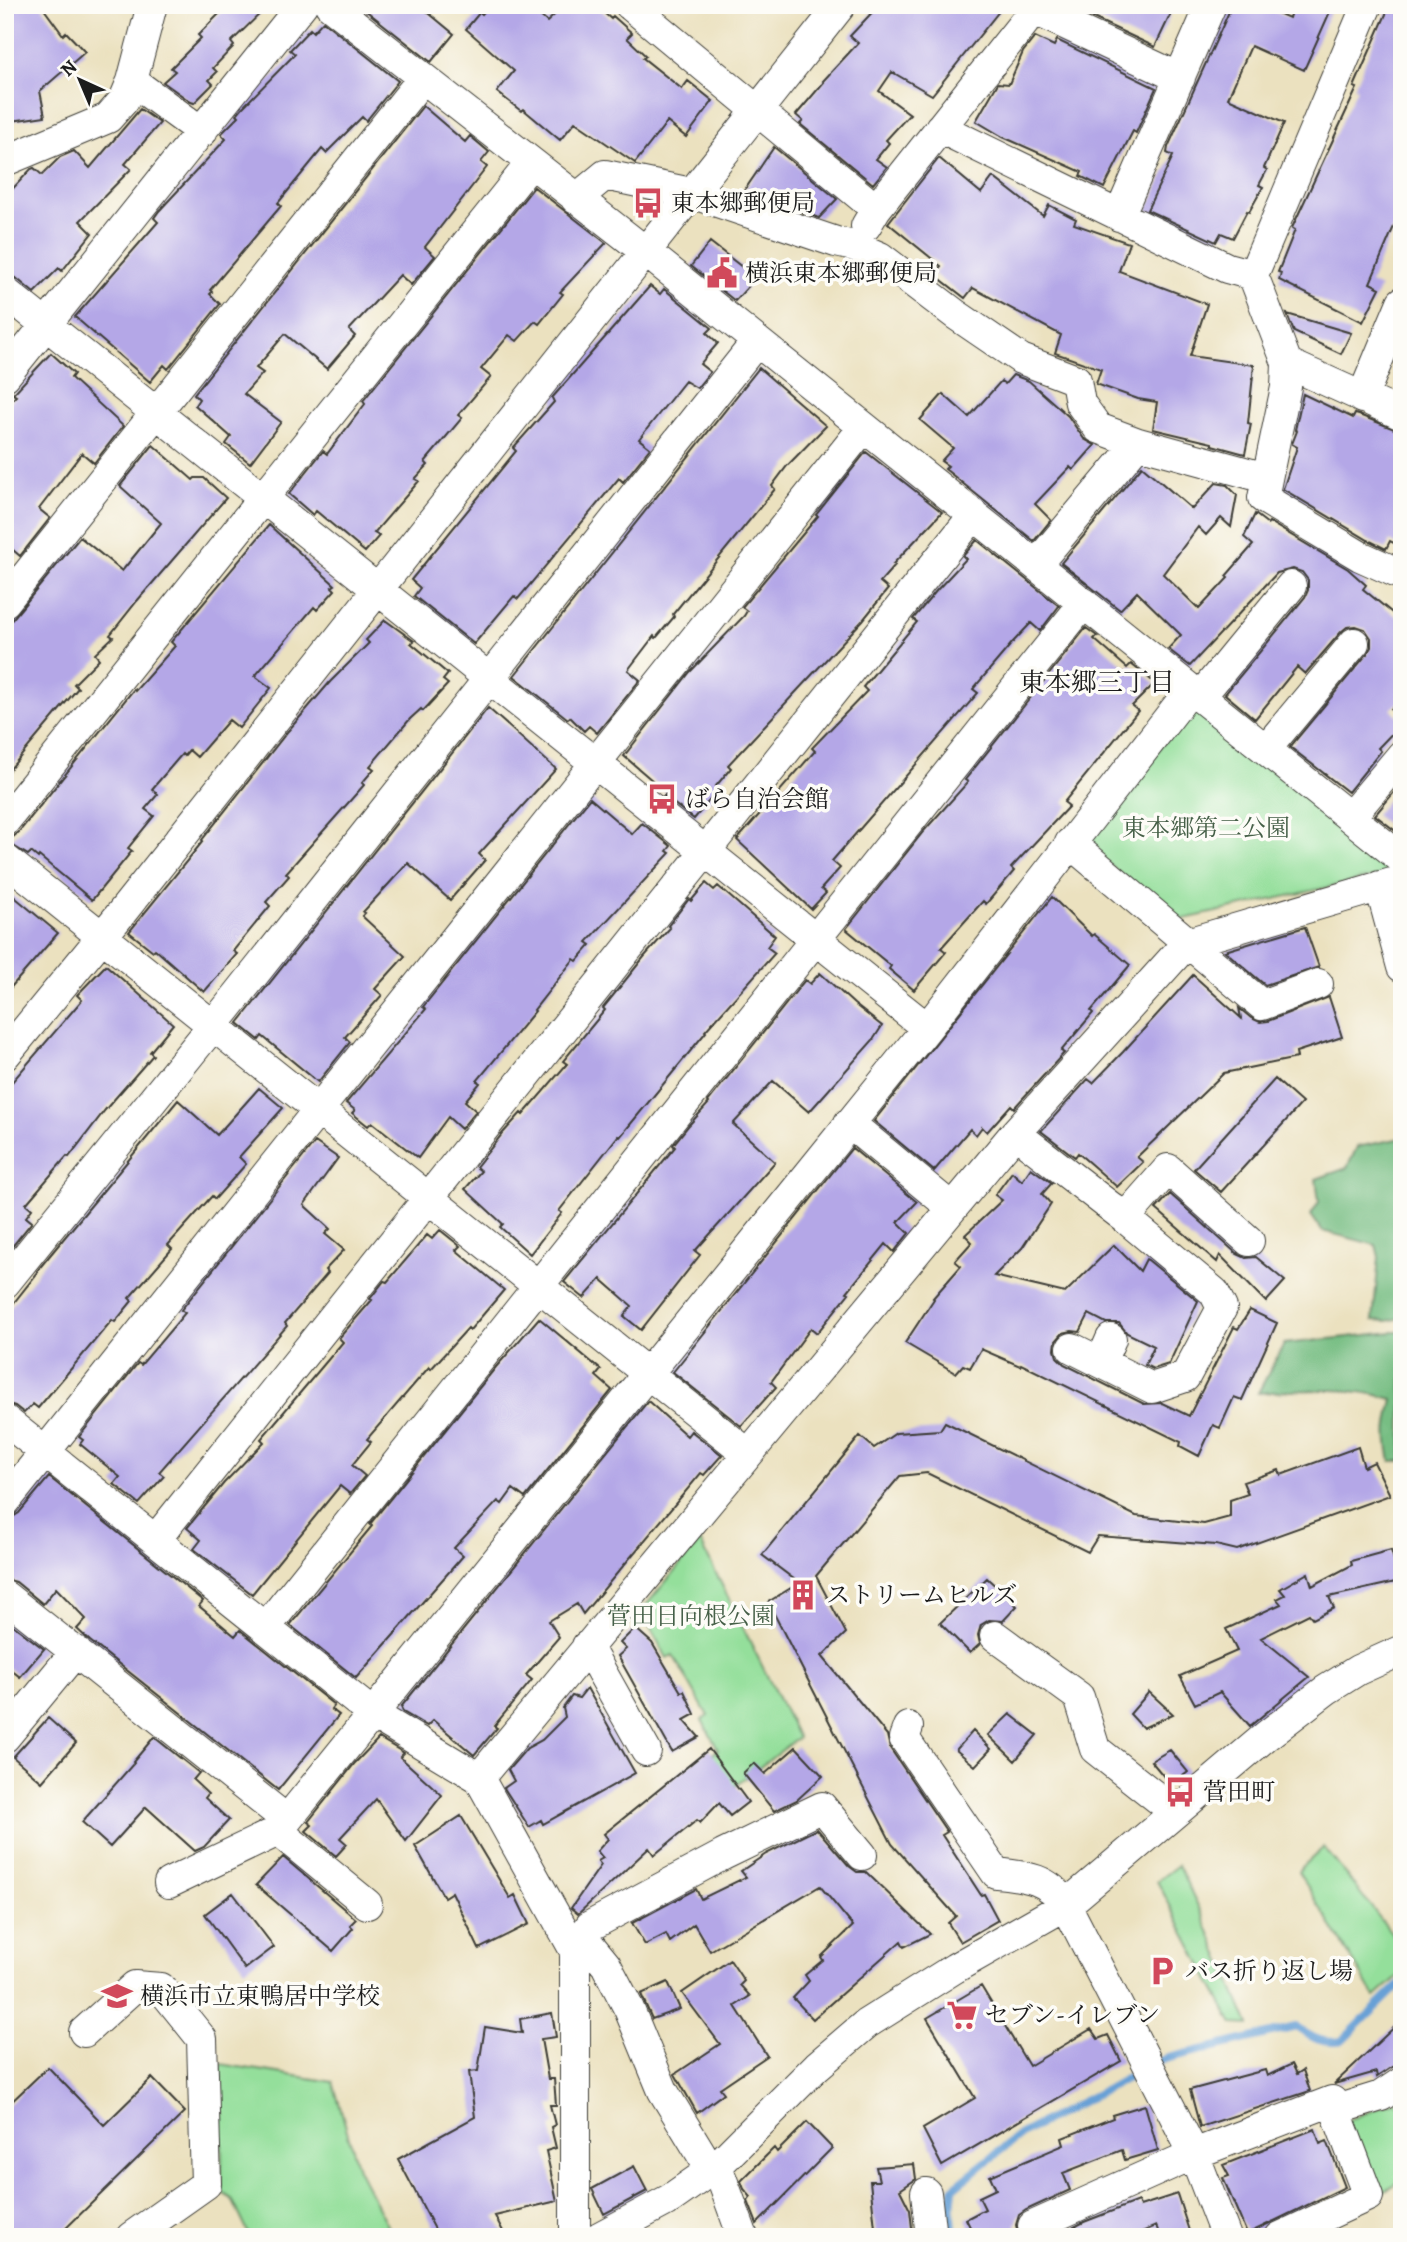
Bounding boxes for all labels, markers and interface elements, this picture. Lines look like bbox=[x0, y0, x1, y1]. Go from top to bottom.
north arrow bbox=[46, 46, 116, 116]
text: N bbox=[55, 54, 83, 83]
bus stop icon: 東本郷郵便局 bbox=[631, 186, 665, 220]
place label: 東本郷郵便局 bbox=[671, 187, 815, 219]
public building icon: 横浜東本郷郵便局 bbox=[705, 256, 739, 290]
place label: 横浜東本郷郵便局 bbox=[745, 257, 937, 289]
district label: 東本郷三丁目 bbox=[1019, 665, 1175, 700]
bus stop icon: ばら自治会館 bbox=[645, 782, 679, 816]
place label: ばら自治会館 bbox=[685, 783, 829, 815]
park label: 東本郷第二公園 bbox=[1122, 812, 1290, 844]
building icon: ストリームヒルズ bbox=[786, 1578, 820, 1612]
place label: ストリームヒルズ bbox=[826, 1579, 1017, 1611]
park label: 菅田日向根公園 bbox=[607, 1600, 775, 1632]
bus stop icon: 菅田町 bbox=[1163, 1775, 1197, 1809]
place label: 菅田町 bbox=[1203, 1776, 1275, 1808]
parking icon: バス折り返し場 bbox=[1145, 1954, 1179, 1988]
place label: バス折り返し場 bbox=[1185, 1955, 1353, 1987]
school or university icon: 横浜市立東鴨居中学校 bbox=[100, 1979, 134, 2013]
place label: 横浜市立東鴨居中学校 bbox=[140, 1980, 380, 2012]
supermarket icon: セブン-イレブン bbox=[945, 1998, 979, 2032]
place label: セブン-イレブン bbox=[985, 1999, 1160, 2031]

